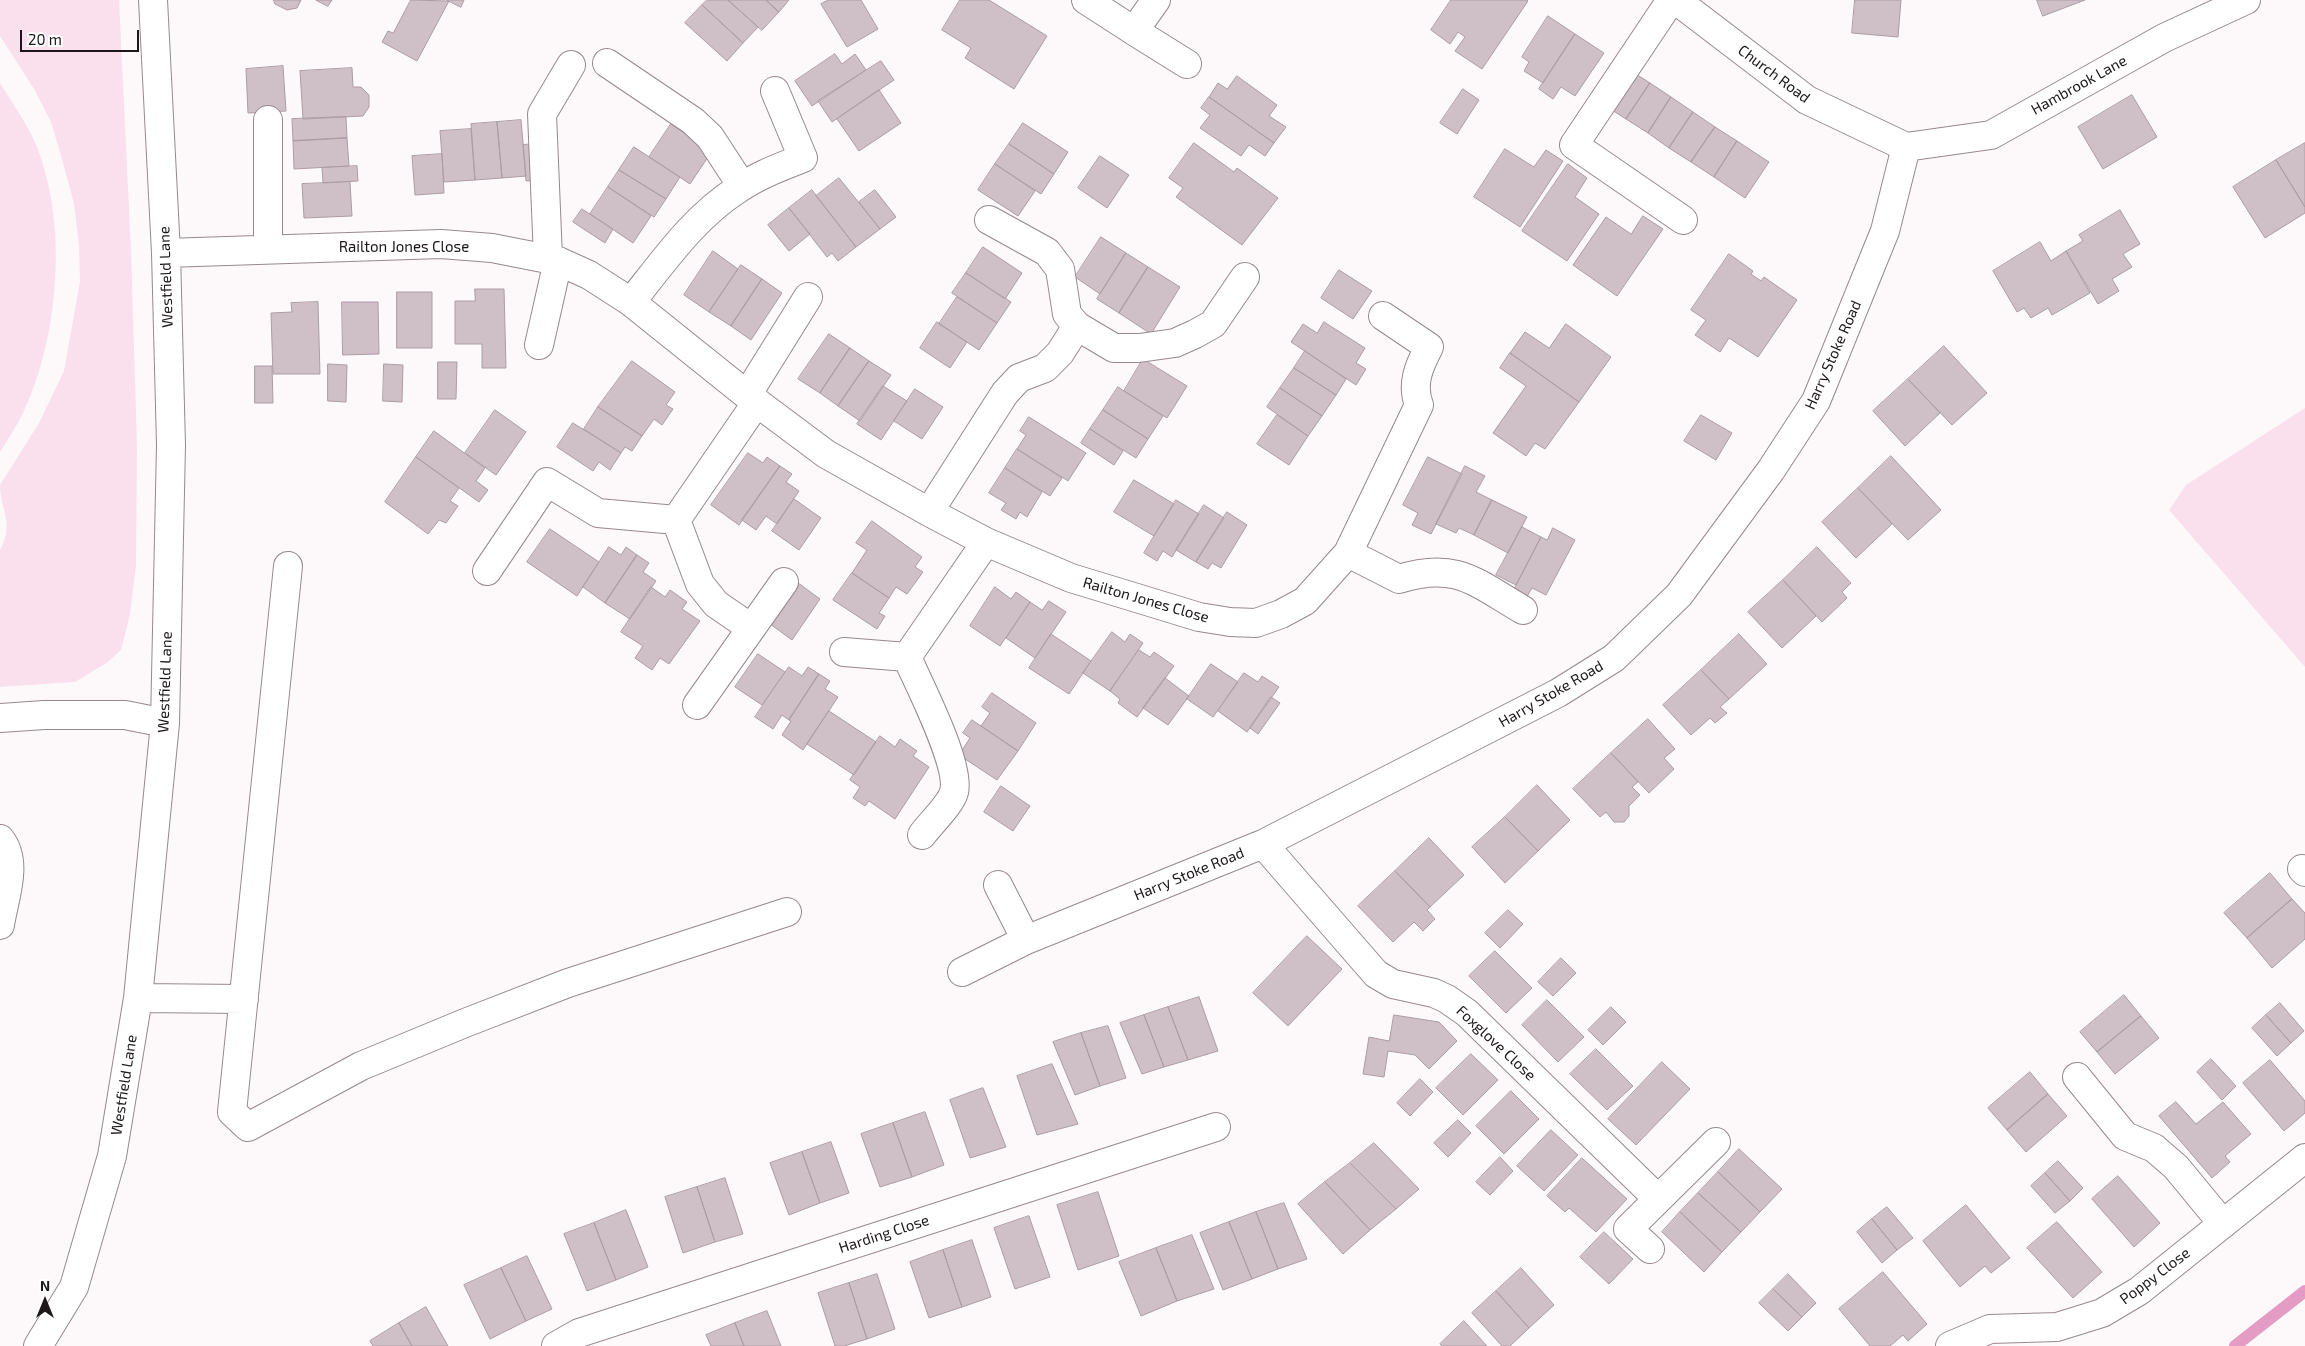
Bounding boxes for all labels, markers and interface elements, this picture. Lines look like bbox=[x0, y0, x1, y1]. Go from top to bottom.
scale bar bbox=[22, 20, 141, 52]
text: 20 m bbox=[28, 30, 62, 48]
street label: Church Road bbox=[1734, 41, 1814, 107]
street label: Hambrook Lane bbox=[2028, 51, 2130, 119]
street label: Westfield Lane bbox=[155, 226, 177, 328]
street label: Railton Jones Close bbox=[339, 238, 469, 256]
street label: Harry Stoke Road bbox=[1801, 298, 1865, 412]
street label: Railton Jones Close bbox=[1081, 573, 1211, 627]
street label: Westfield Lane bbox=[154, 631, 176, 733]
street label: Harry Stoke Road bbox=[1496, 657, 1606, 731]
street label: Harry Stoke Road bbox=[1131, 844, 1247, 904]
street label: Foxglove Close bbox=[1453, 1002, 1539, 1084]
street label: Westfield Lane bbox=[107, 1033, 141, 1137]
street label: Harding Close bbox=[836, 1211, 932, 1257]
street label: Poppy Close bbox=[2116, 1244, 2194, 1308]
north arrow bbox=[20, 1276, 70, 1326]
text: N bbox=[40, 1277, 50, 1294]

